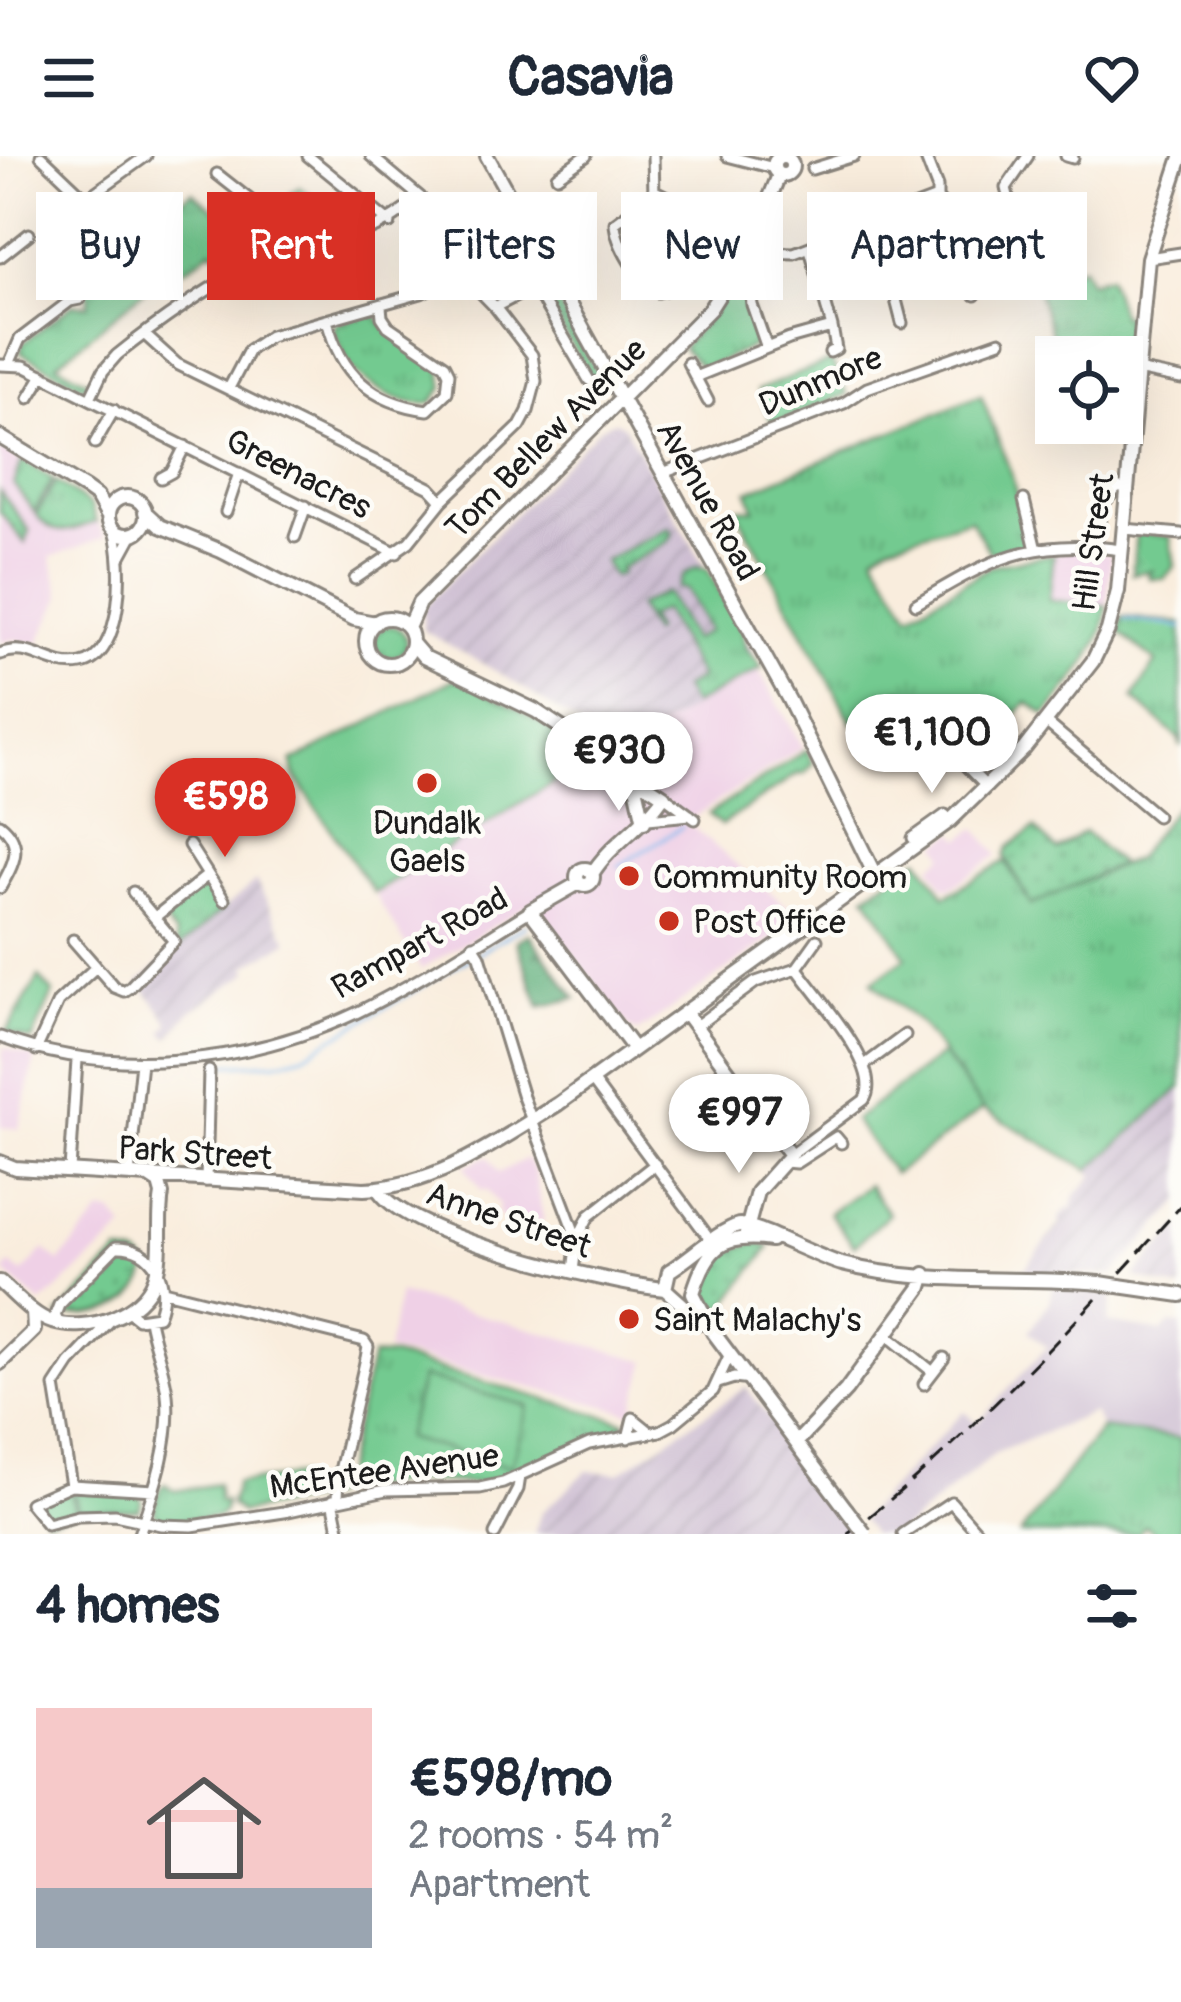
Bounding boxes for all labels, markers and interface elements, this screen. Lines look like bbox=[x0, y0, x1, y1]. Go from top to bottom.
text: Casavia bbox=[507, 44, 674, 112]
icon: menu bbox=[36, 45, 102, 111]
icon: heart bbox=[1079, 45, 1145, 111]
chip: Buy bbox=[36, 192, 183, 300]
chip: Rent bbox=[207, 192, 375, 300]
chip: Filters bbox=[399, 192, 597, 300]
chip: New bbox=[621, 192, 783, 300]
chip: Apartment bbox=[807, 192, 1087, 300]
street label: Tom Bellew Avenue bbox=[437, 330, 655, 548]
map controls bbox=[1035, 336, 1143, 444]
button: locate bbox=[1035, 336, 1143, 444]
street label: Dunmore bbox=[753, 337, 888, 426]
street label: Avenue Road bbox=[647, 413, 769, 588]
street label: Greenacres bbox=[219, 420, 378, 529]
street label: Hill Street bbox=[1064, 470, 1124, 614]
pin: €1,100 bbox=[834, 694, 1030, 796]
text: €1,100 bbox=[872, 708, 992, 757]
pin: €930 bbox=[548, 712, 690, 814]
text: €930 bbox=[572, 726, 666, 775]
pin: €598 bbox=[154, 758, 296, 860]
marker: Dundalk Gaels bbox=[414, 770, 440, 796]
text: €598 bbox=[182, 772, 268, 821]
place label: Dundalk Gaels bbox=[373, 803, 481, 882]
place label: Community Room bbox=[653, 857, 907, 898]
marker: Community Room bbox=[616, 863, 642, 889]
street label: Rampart Road bbox=[324, 878, 515, 1009]
place label: Post Office bbox=[693, 902, 846, 943]
marker: Post Office bbox=[656, 908, 682, 934]
pin: €997 bbox=[668, 1074, 810, 1176]
text: €997 bbox=[696, 1088, 782, 1137]
street label: Park Street bbox=[116, 1128, 274, 1179]
street label: Anne Street bbox=[421, 1173, 597, 1268]
place label: Saint Malachy's bbox=[653, 1300, 861, 1341]
marker: Saint Malachy's bbox=[616, 1306, 642, 1332]
street label: McEntee Avenue bbox=[267, 1435, 501, 1508]
icon: filters bbox=[1079, 1573, 1145, 1639]
text: 4 homes bbox=[36, 1574, 220, 1638]
text: €598/mo bbox=[408, 1747, 612, 1811]
icon: home bbox=[132, 1756, 276, 1900]
text: 2 rooms · 54 m² bbox=[408, 1811, 673, 1860]
text: Apartment bbox=[408, 1860, 590, 1909]

